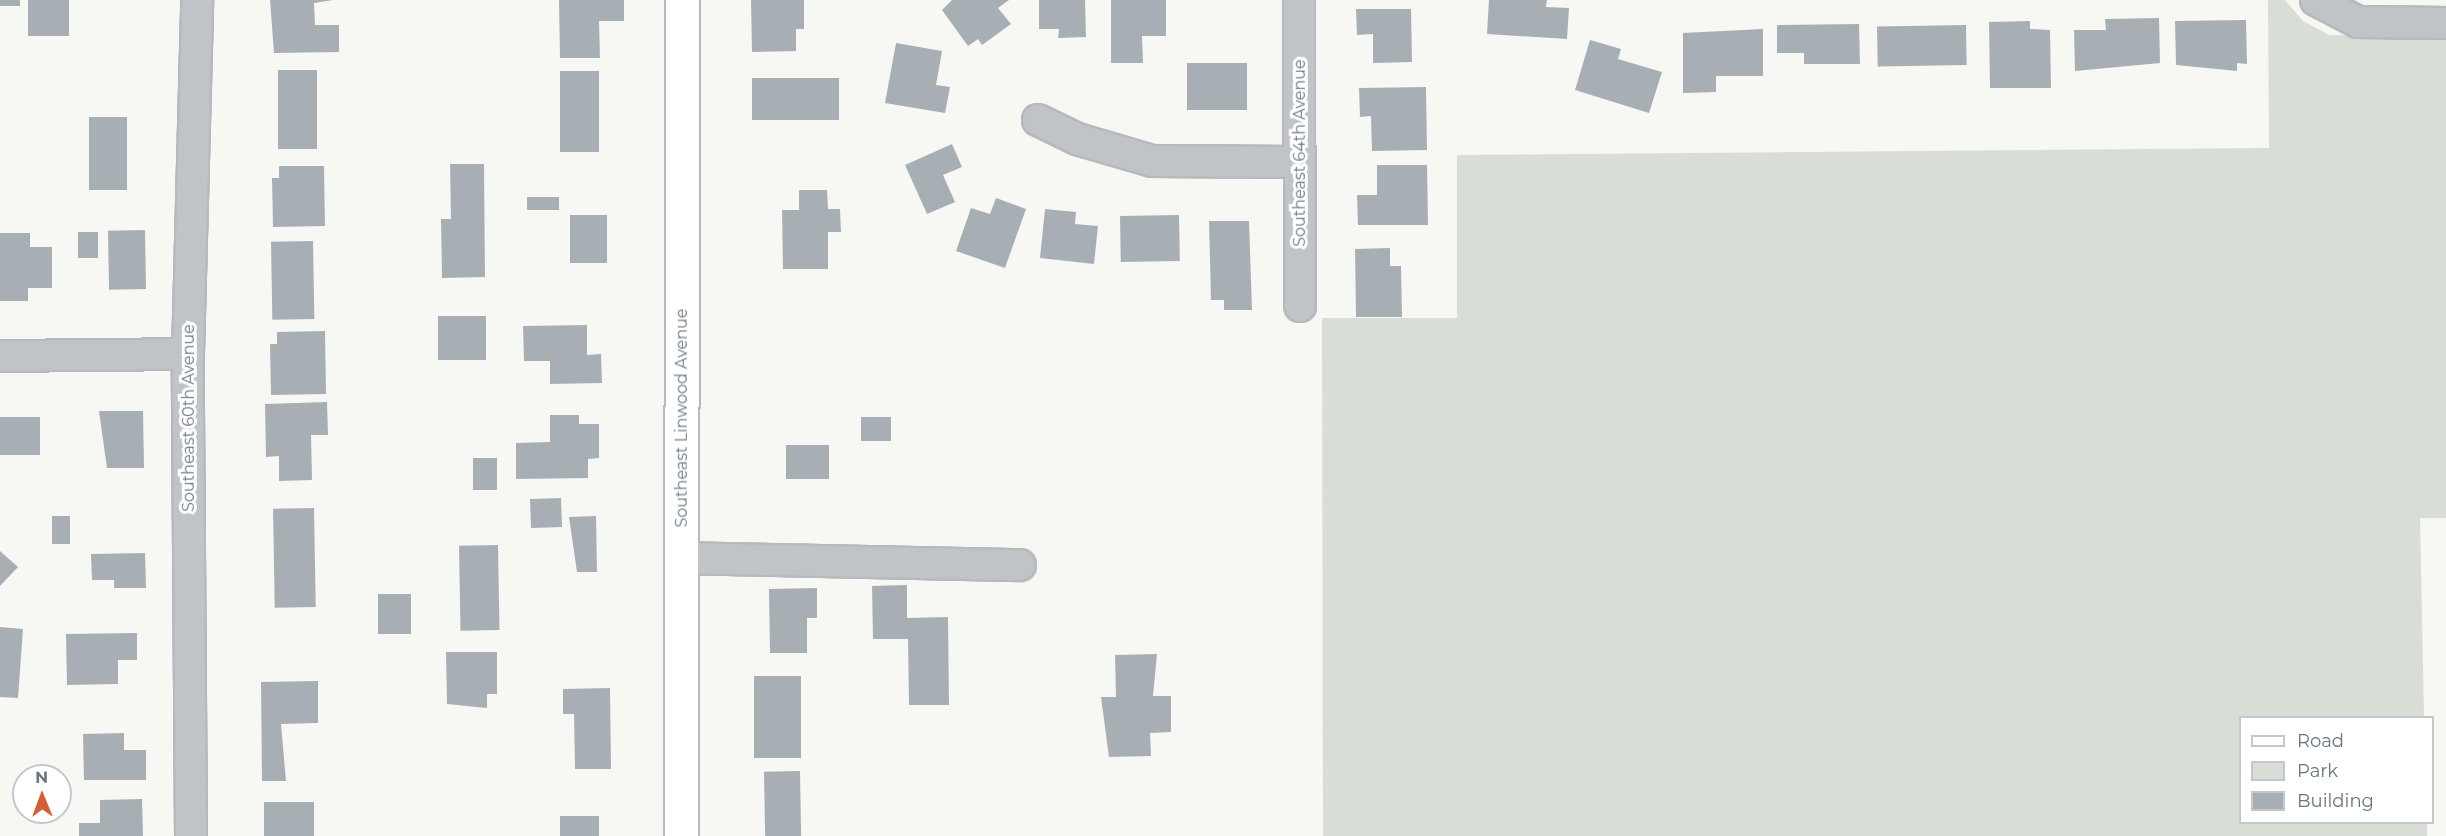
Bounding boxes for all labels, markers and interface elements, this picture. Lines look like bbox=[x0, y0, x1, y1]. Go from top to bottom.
street label: Southeast 64th Avenue bbox=[1290, 59, 1310, 247]
street label: Southeast Linwood Avenue bbox=[672, 309, 692, 527]
street label: Southeast 60th Avenue bbox=[179, 324, 199, 512]
legend bbox=[2239, 716, 2434, 824]
text: Road bbox=[2297, 730, 2344, 752]
text: Park bbox=[2297, 760, 2338, 782]
north arrow bbox=[12, 764, 72, 824]
text: N bbox=[35, 768, 48, 787]
text: Building bbox=[2297, 790, 2374, 812]

